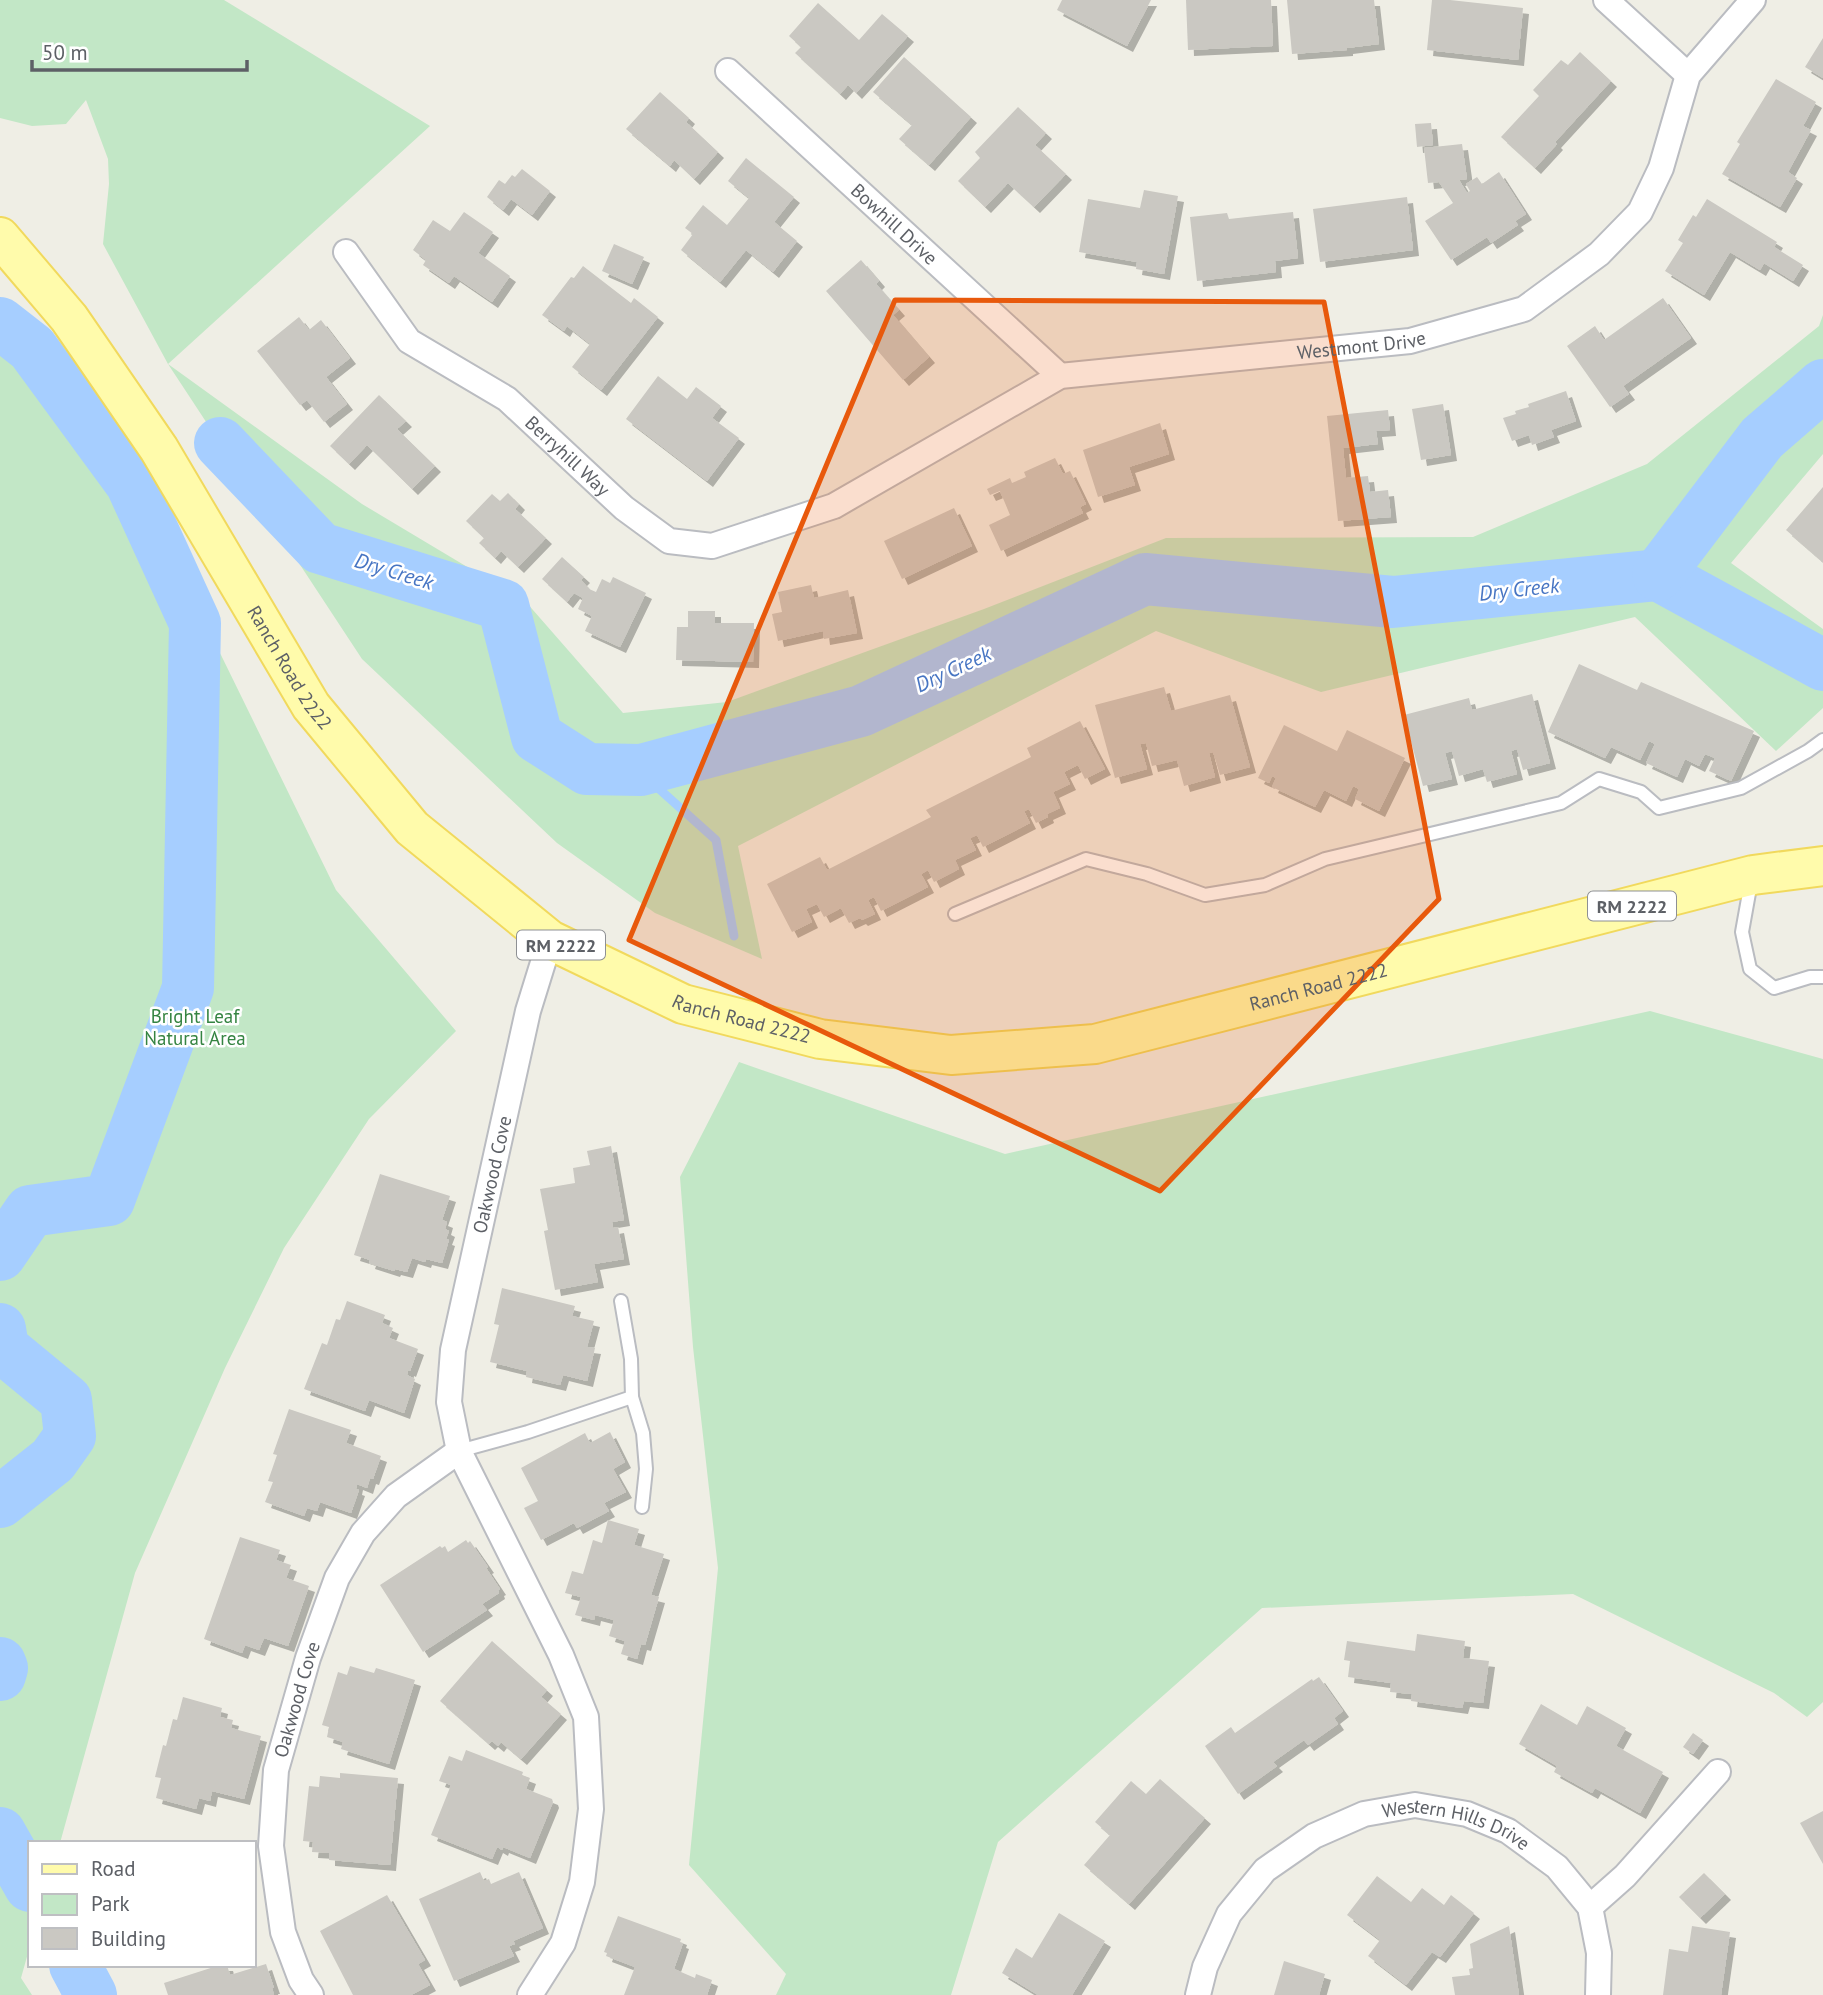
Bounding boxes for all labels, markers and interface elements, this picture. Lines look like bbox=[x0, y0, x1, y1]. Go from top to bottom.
scale bar bbox=[32, 28, 247, 72]
text: 50 m bbox=[42, 39, 88, 66]
street label: Bowhill Drive bbox=[846, 178, 943, 270]
street label: Westmont Drive bbox=[1296, 325, 1428, 364]
street label: Berryhill Way bbox=[520, 410, 615, 501]
water label: Dry Creek bbox=[351, 546, 438, 596]
water label: Dry Creek bbox=[1477, 571, 1562, 607]
street label: Ranch Road 2222 bbox=[242, 601, 337, 734]
water label: Dry Creek bbox=[911, 639, 997, 698]
road number: RM 2222 bbox=[1588, 891, 1676, 920]
road number: RM 2222 bbox=[517, 930, 605, 960]
street label: Ranch Road 2222 bbox=[1247, 957, 1390, 1016]
street label: Ranch Road 2222 bbox=[668, 989, 813, 1048]
park label: Bright Leaf Natural Area bbox=[144, 1004, 246, 1050]
street label: Oakwood Cove bbox=[467, 1113, 516, 1235]
street label: Oakwood Cove bbox=[268, 1638, 325, 1760]
street label: Western Hills Drive bbox=[1380, 1793, 1535, 1855]
legend bbox=[28, 1841, 256, 1967]
text: Road bbox=[91, 1855, 135, 1882]
text: Park bbox=[91, 1890, 130, 1917]
text: Building bbox=[91, 1925, 166, 1952]

